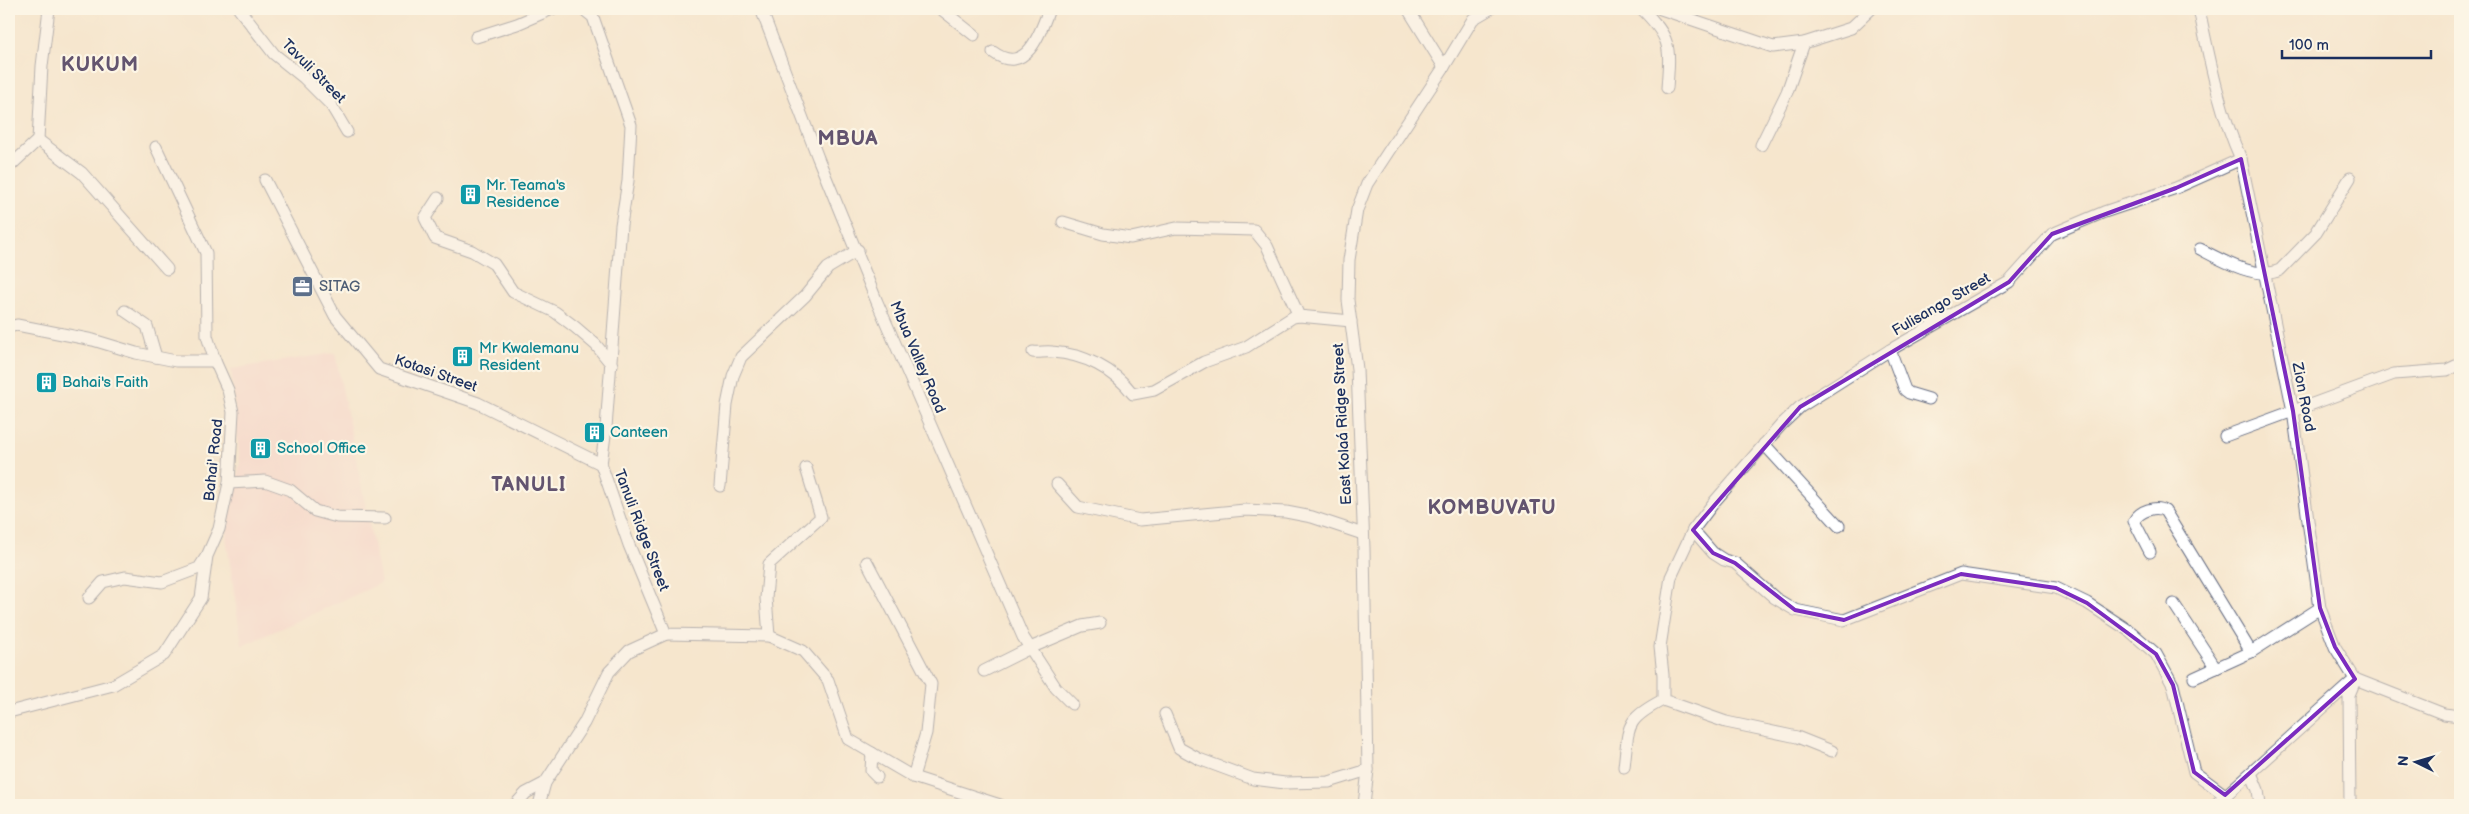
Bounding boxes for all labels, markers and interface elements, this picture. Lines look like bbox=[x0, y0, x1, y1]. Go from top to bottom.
scale bar bbox=[2282, 28, 2430, 60]
street label: Tavuli Street bbox=[277, 35, 350, 108]
text: 100 m bbox=[2289, 36, 2329, 55]
district label: KUKUM bbox=[61, 53, 139, 77]
district label: MBUA bbox=[817, 127, 879, 151]
place label: Mr. Teama's Residence bbox=[486, 176, 566, 212]
building icon: Mr. Teama's Residence bbox=[458, 182, 482, 206]
street label: Fulisango Street bbox=[1889, 268, 1994, 340]
office icon: SITAG bbox=[291, 274, 315, 298]
place label: SITAG bbox=[319, 277, 360, 296]
street label: Mbua Valley Road bbox=[885, 298, 950, 416]
place label: Mr Kwalemanu Resident bbox=[479, 339, 579, 375]
street label: East Kolaá Ridge Street bbox=[1329, 342, 1356, 505]
building icon: Mr Kwalemanu Resident bbox=[451, 345, 475, 369]
street label: Kotasi Street bbox=[392, 350, 480, 397]
street label: Zion Road bbox=[2287, 360, 2320, 433]
building icon: Bahai's Faith bbox=[34, 370, 58, 394]
place label: Bahai's Faith bbox=[62, 373, 148, 392]
street label: Bahai' Road bbox=[200, 418, 227, 502]
building icon: Canteen bbox=[582, 420, 606, 444]
place label: Canteen bbox=[610, 423, 668, 442]
building icon: School Office bbox=[249, 436, 273, 460]
place label: School Office bbox=[277, 439, 366, 458]
street label: Tanuli Ridge Street bbox=[610, 467, 674, 594]
district label: TANULI bbox=[491, 473, 567, 497]
district label: KOMBUVATU bbox=[1428, 496, 1557, 520]
north arrow bbox=[2392, 736, 2442, 786]
text: N bbox=[2395, 755, 2412, 767]

